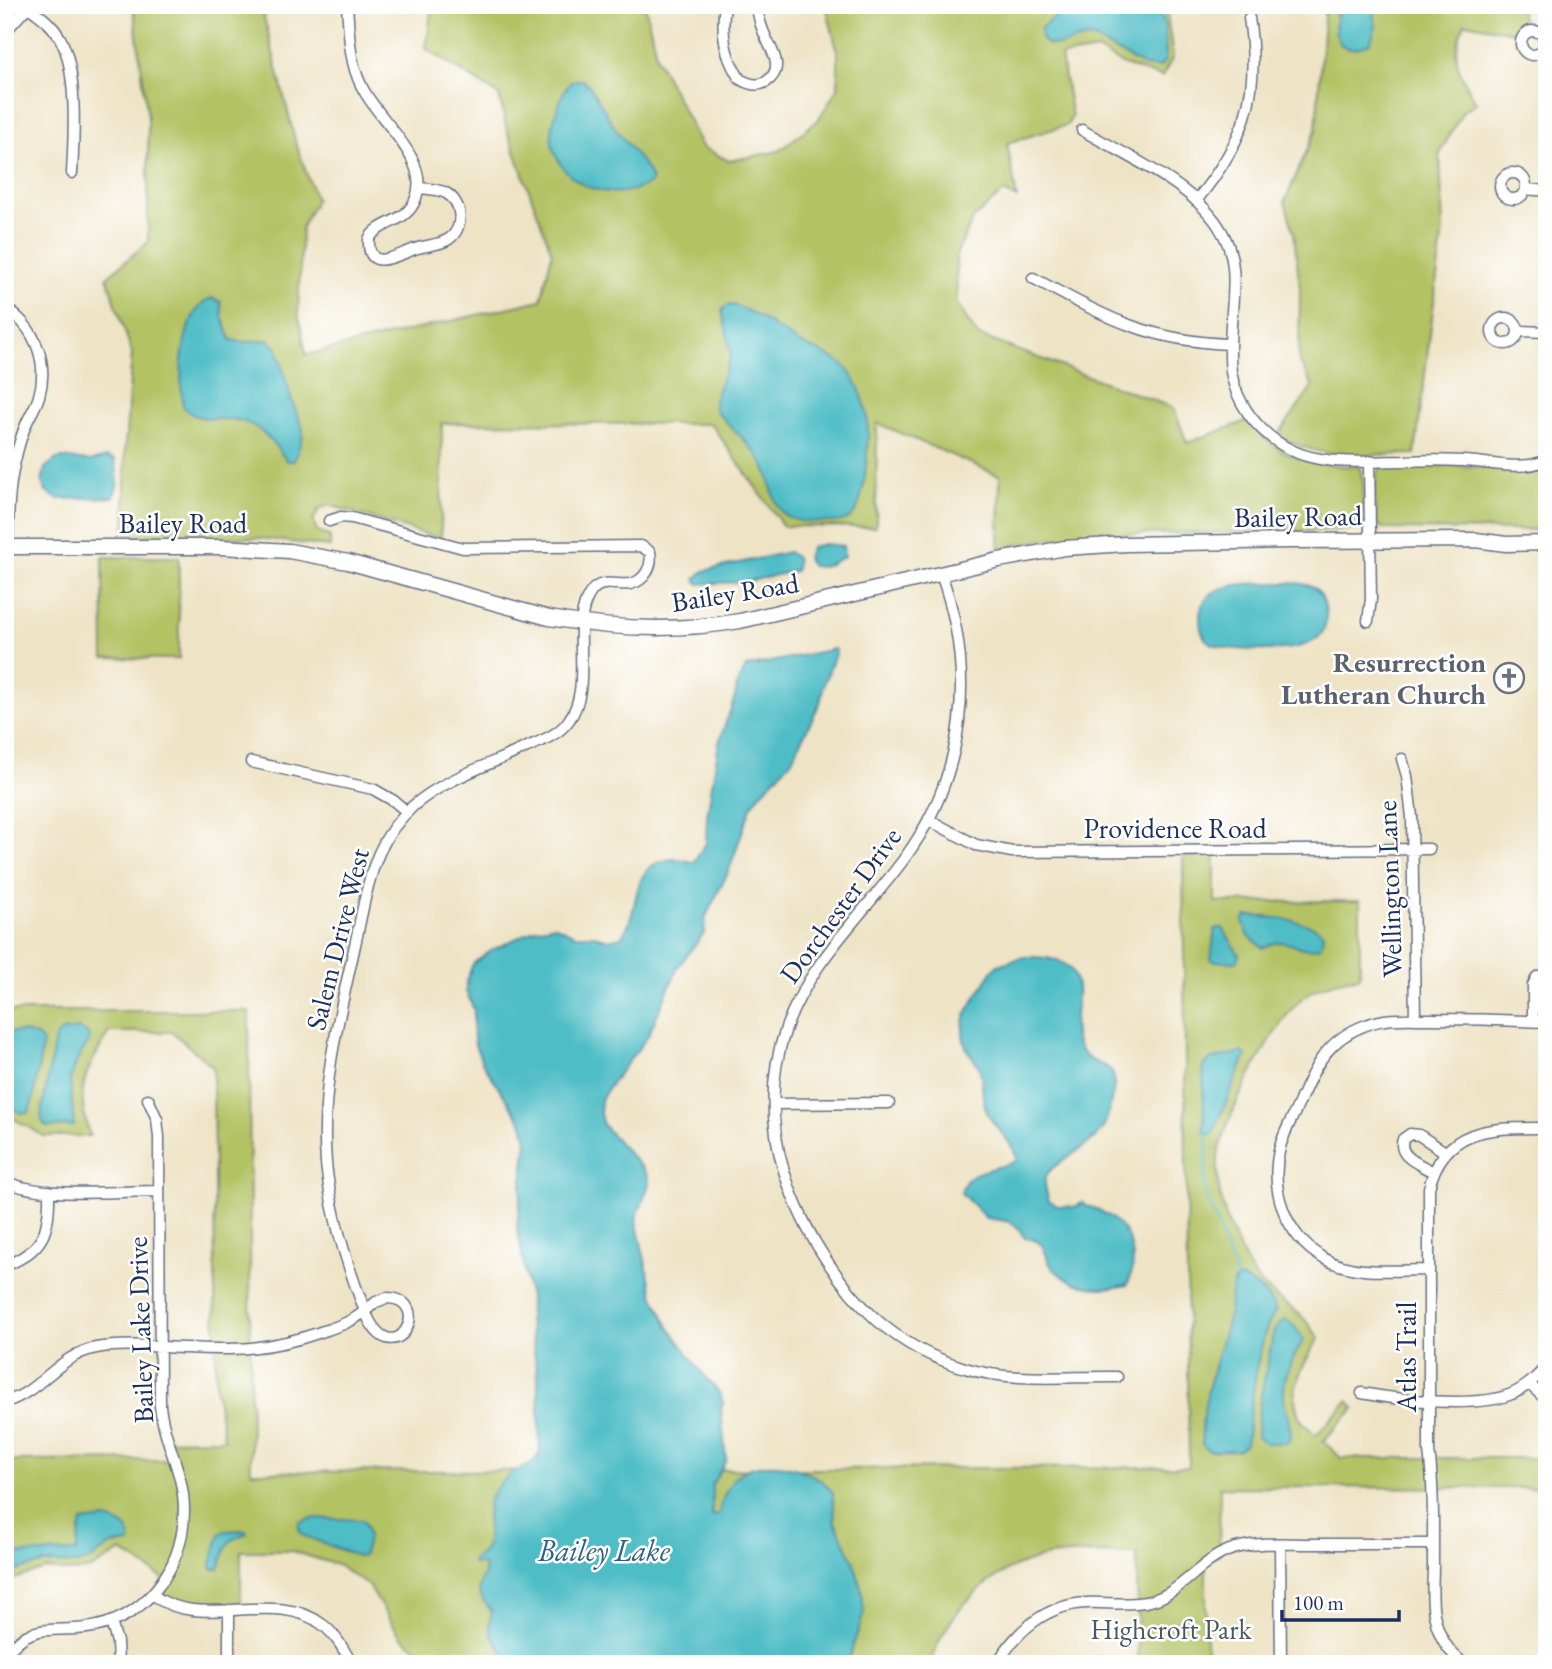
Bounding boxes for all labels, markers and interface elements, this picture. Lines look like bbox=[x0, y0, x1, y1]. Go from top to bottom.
street label: Bailey Road bbox=[1233, 497, 1363, 535]
street label: Bailey Road bbox=[119, 505, 248, 541]
street label: Bailey Road bbox=[669, 564, 802, 620]
place label: Resurrection Lutheran Church bbox=[1281, 644, 1486, 712]
church icon: Resurrection Lutheran Church bbox=[1492, 661, 1526, 695]
street label: Wellington Lane bbox=[1368, 800, 1410, 978]
street label: Providence Road bbox=[1083, 810, 1267, 846]
street label: Dorchester Drive bbox=[771, 820, 909, 990]
street label: Salem Drive West bbox=[297, 844, 377, 1034]
street label: Bailey Lake Drive bbox=[119, 1236, 161, 1424]
street label: Atlas Trail bbox=[1388, 1301, 1424, 1413]
water label: Bailey Lake bbox=[537, 1531, 671, 1570]
scale bar bbox=[1282, 1578, 1400, 1622]
text: 100 m bbox=[1293, 1589, 1344, 1616]
park label: Highcroft Park bbox=[1090, 1611, 1253, 1647]

